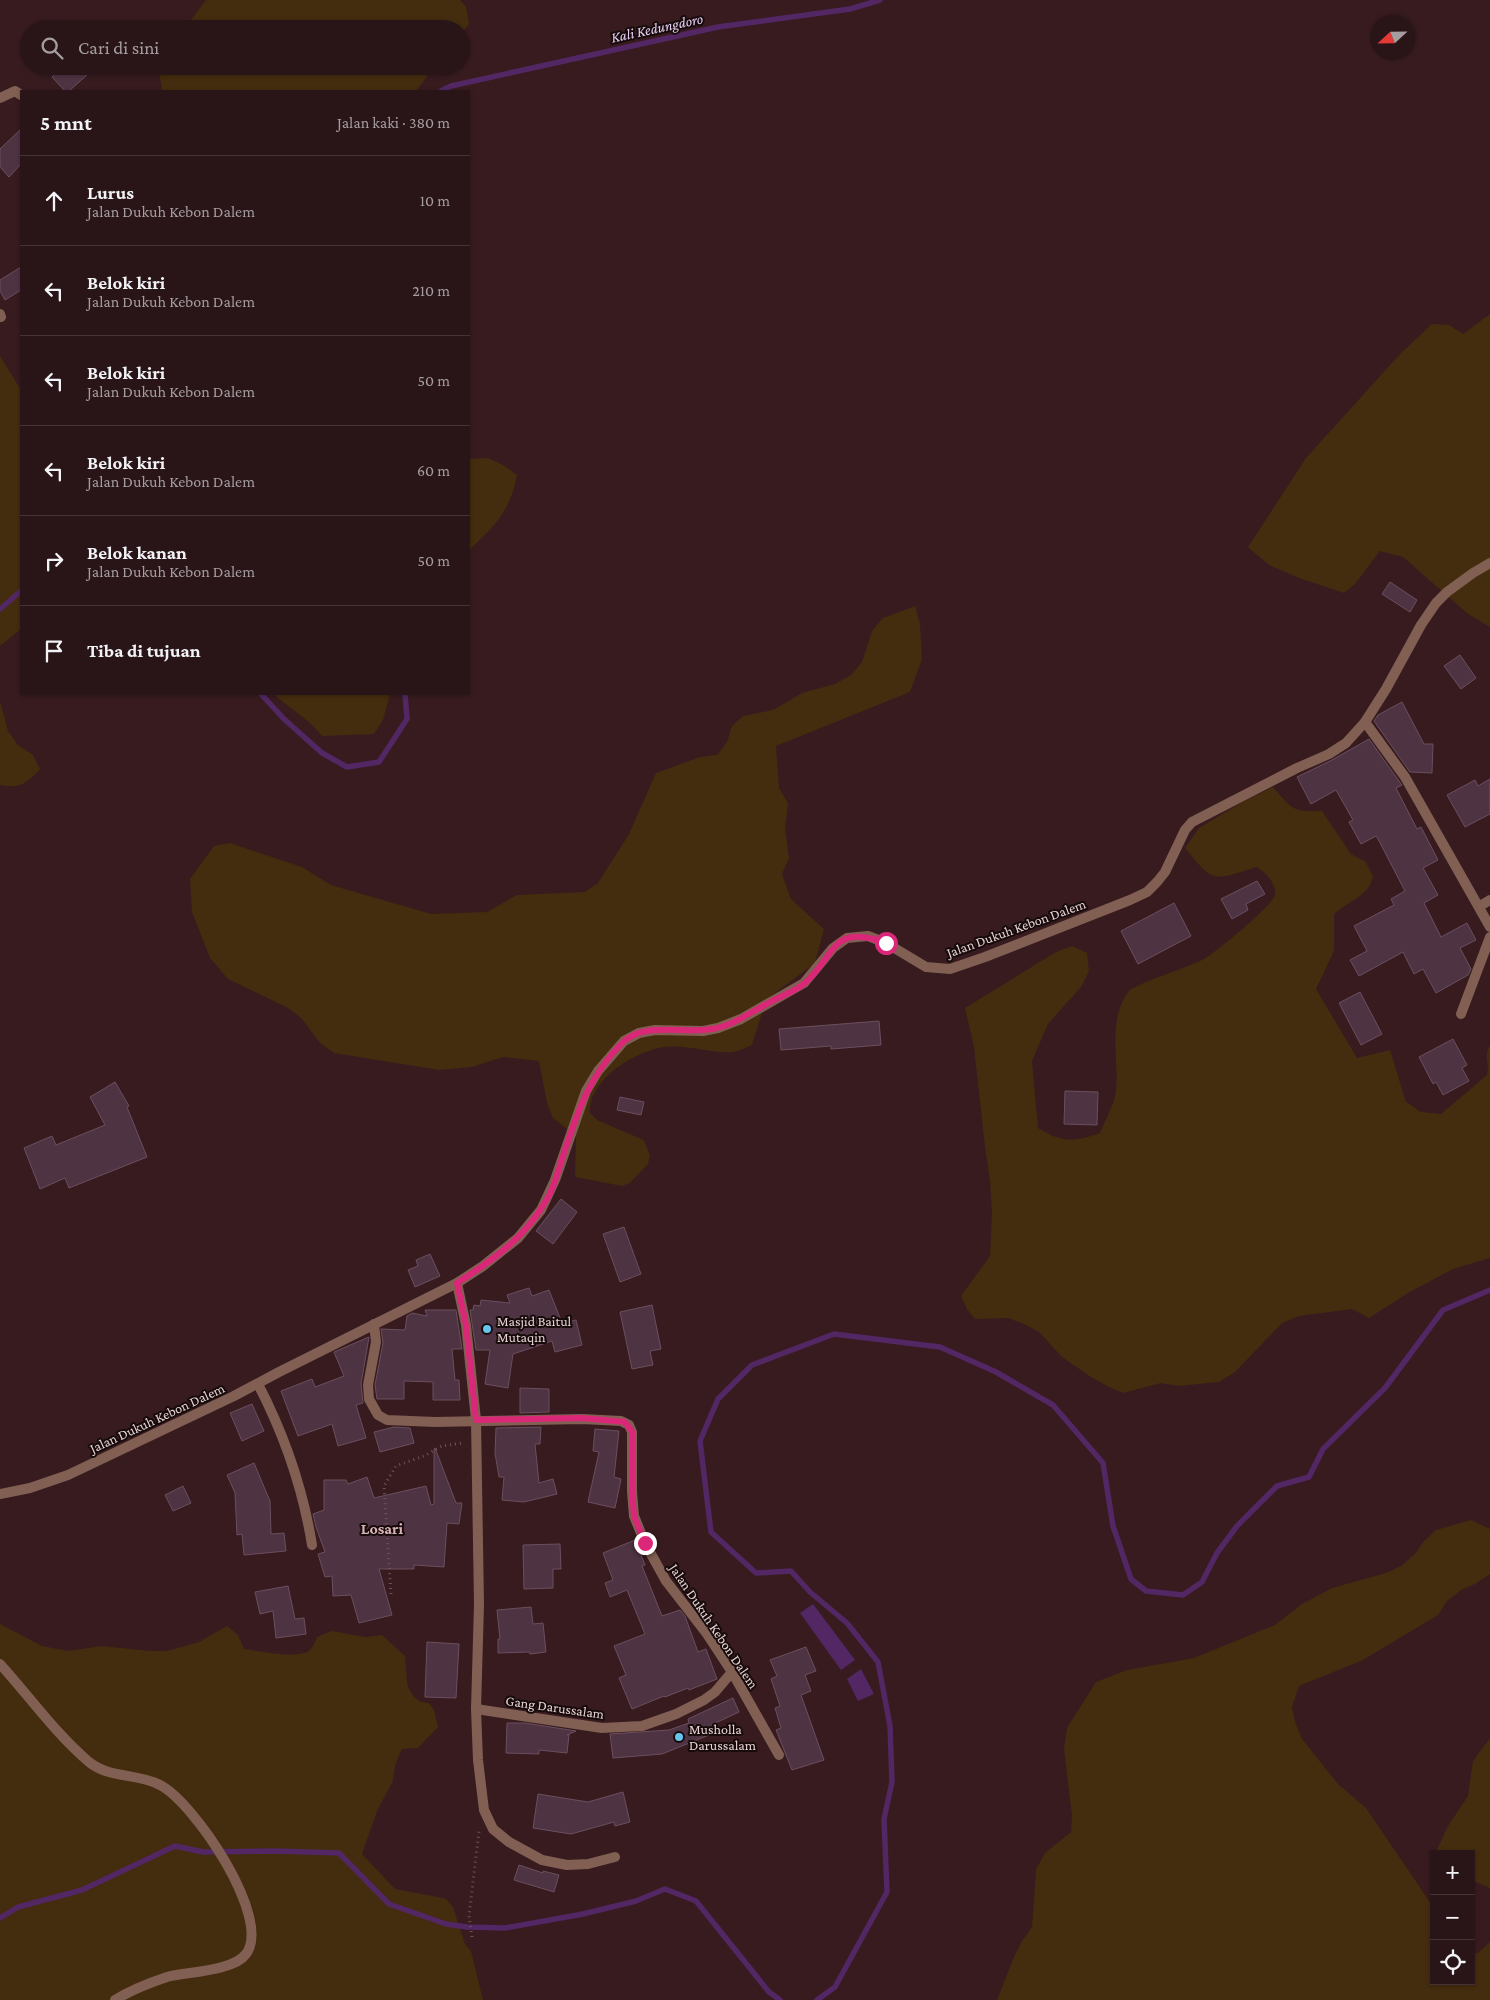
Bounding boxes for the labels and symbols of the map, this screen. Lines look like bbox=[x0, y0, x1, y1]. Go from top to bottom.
water label: Kali Kedungdoro bbox=[610, 10, 705, 47]
north arrow bbox=[1370, 15, 1415, 60]
street label: Jalan Dukuh Kebon Dalem bbox=[942, 895, 1088, 961]
route start bbox=[875, 932, 898, 955]
place label: Masjid Baitul Mutaqin bbox=[497, 1313, 572, 1345]
marker: Masjid Baitul Mutaqin bbox=[481, 1323, 493, 1335]
street label: Jalan Dukuh Kebon Dalem bbox=[85, 1380, 227, 1457]
district label: Losari bbox=[361, 1520, 404, 1537]
route end bbox=[634, 1532, 657, 1555]
street label: Jalan Dukuh Kebon Dalem bbox=[665, 1559, 762, 1691]
street label: Gang Darussalam bbox=[505, 1692, 605, 1722]
place label: Musholla Darussalam bbox=[689, 1721, 756, 1753]
marker: Musholla Darussalam bbox=[673, 1731, 685, 1743]

